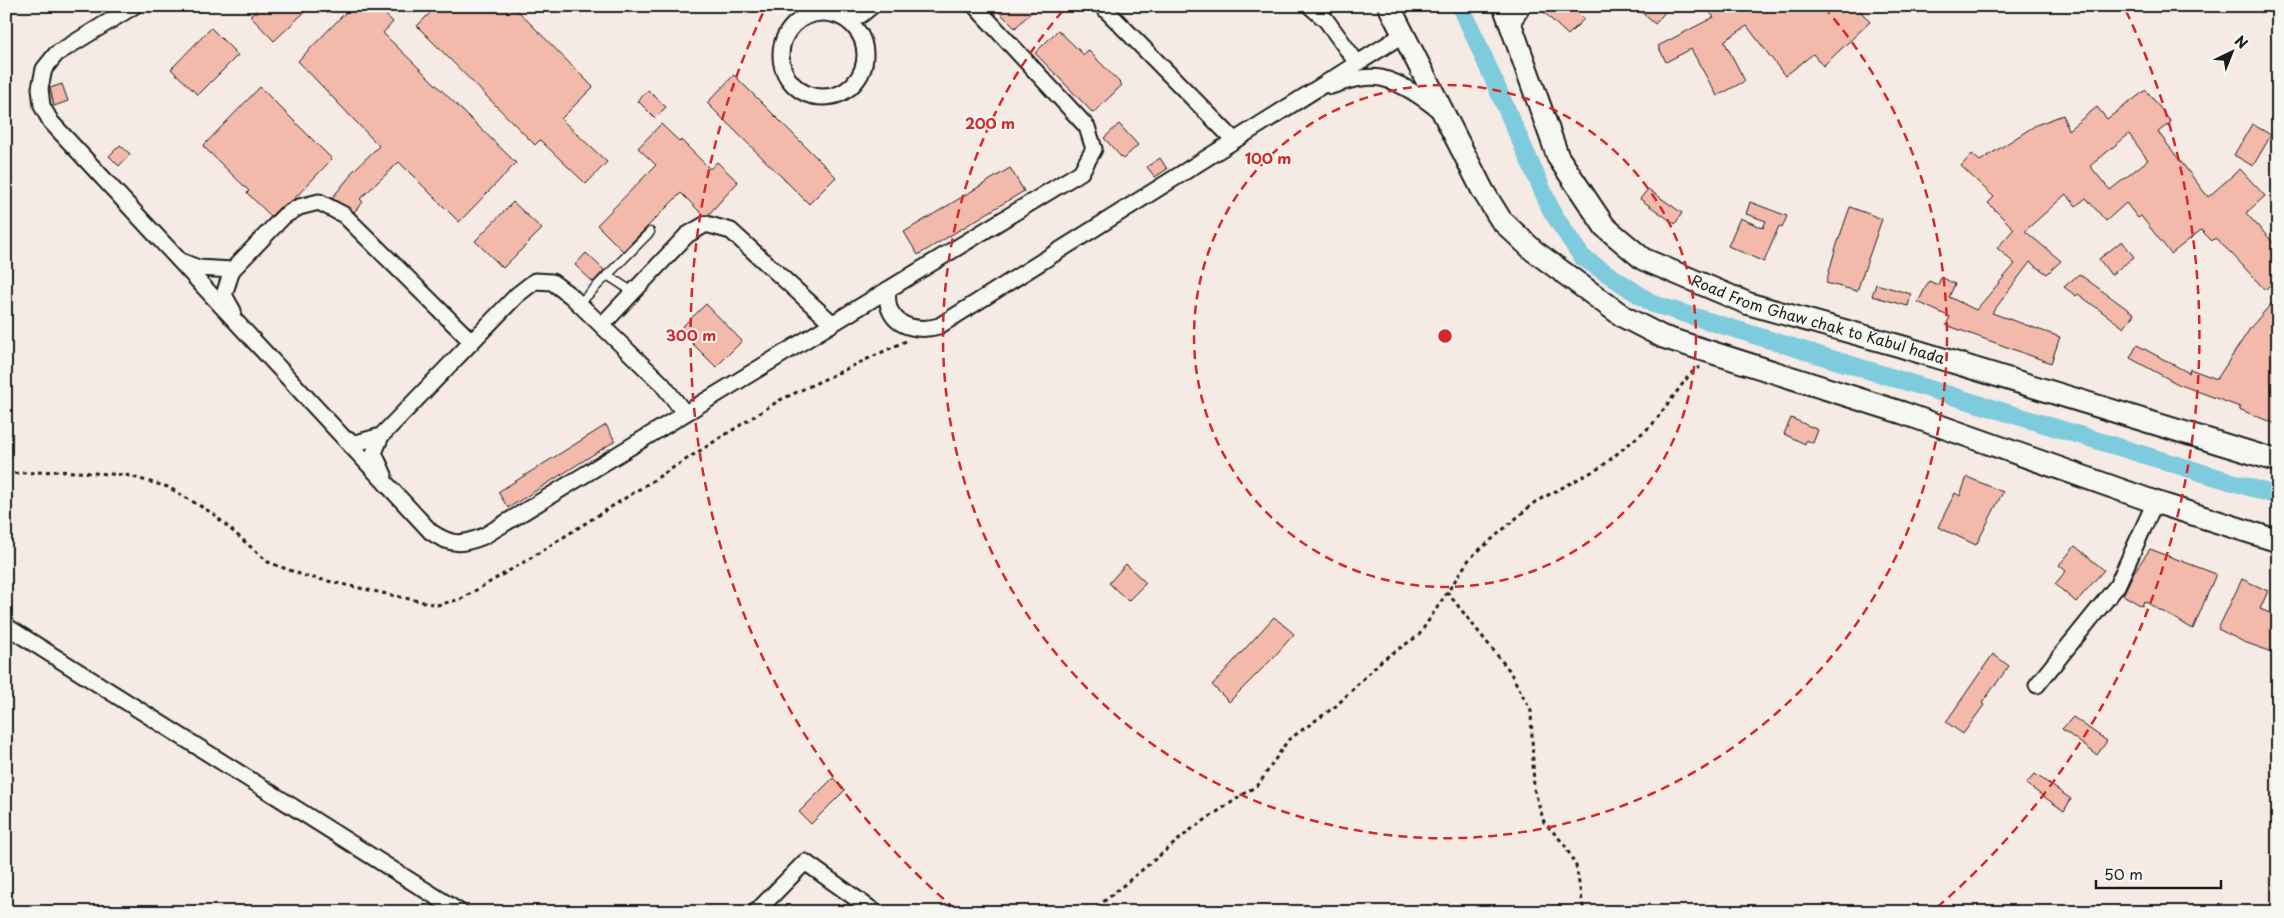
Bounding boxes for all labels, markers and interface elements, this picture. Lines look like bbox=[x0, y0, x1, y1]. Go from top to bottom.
north arrow bbox=[2206, 28, 2256, 78]
text: N bbox=[2230, 31, 2252, 54]
text: 200 m bbox=[965, 111, 1015, 134]
text: 100 m bbox=[1245, 146, 1291, 169]
street label: Road From Ghaw chak to Kabul hada bbox=[1688, 268, 1948, 369]
text: 300 m bbox=[666, 323, 716, 346]
centre of rings bbox=[1436, 327, 1454, 345]
scale bar bbox=[2096, 858, 2222, 890]
text: 50 m bbox=[2104, 862, 2143, 885]

